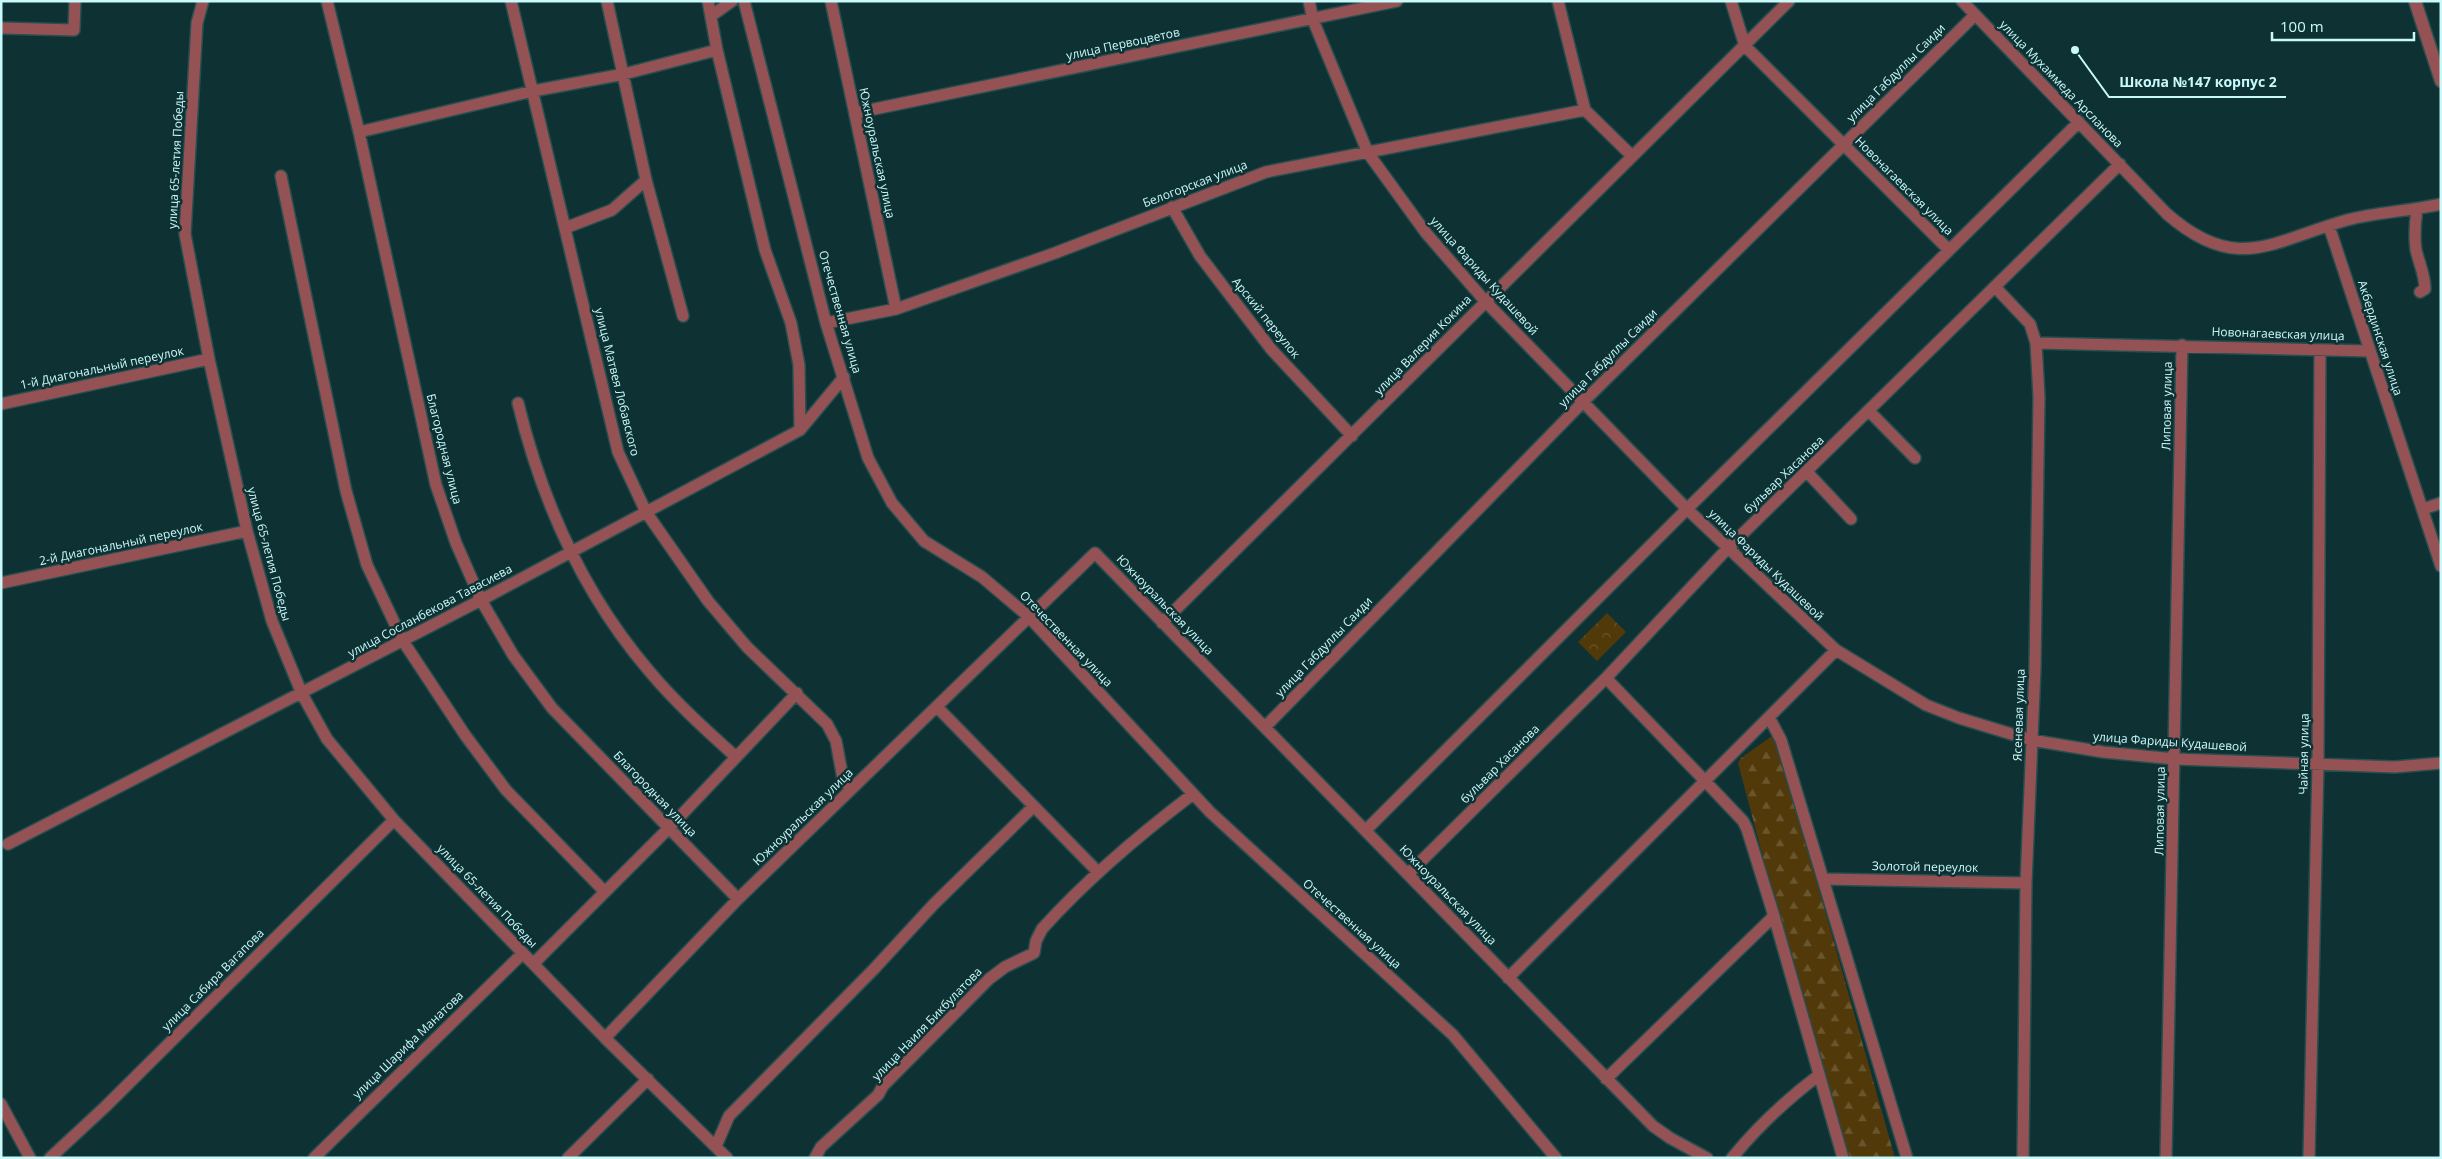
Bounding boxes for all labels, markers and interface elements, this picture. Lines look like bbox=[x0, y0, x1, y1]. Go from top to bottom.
scale bar bbox=[2272, 10, 2414, 42]
street label: улица Мухаммеда Арсланова bbox=[1996, 16, 2127, 151]
text: 100 m bbox=[2280, 16, 2324, 36]
street label: улица Габдуллы Саиди bbox=[1843, 20, 1949, 126]
street label: улица Первоцветов bbox=[1065, 23, 1181, 64]
callout: Школа №147 корпус 2 bbox=[2109, 68, 2286, 97]
text: Школа №147 корпус 2 bbox=[2119, 72, 2277, 91]
street label: Южноуральская улица bbox=[855, 86, 900, 220]
street label: улица 65-летия Победы bbox=[163, 91, 188, 229]
street label: Новонагаевская улица bbox=[1851, 133, 1957, 239]
street label: Белогорская улица bbox=[1140, 156, 1250, 211]
street label: улица Фариды Кудашевой bbox=[1426, 213, 1542, 339]
street label: Отечественная улица bbox=[815, 248, 866, 375]
street label: Арский переулок bbox=[1228, 274, 1305, 362]
street label: Акбердинская улица bbox=[2354, 278, 2407, 398]
street label: улица Валерия Кокина bbox=[1370, 291, 1475, 398]
street label: улица Габдуллы Саиди bbox=[1555, 305, 1661, 411]
street label: улица Матвея Лобавского bbox=[591, 306, 644, 458]
street label: Новонагаевская улица bbox=[2211, 323, 2345, 344]
street label: 1-й Диагональный переулок bbox=[19, 342, 186, 393]
street label: Липовая улица bbox=[2157, 361, 2176, 451]
street label: Благородная улица bbox=[423, 392, 466, 506]
street label: бульвар Хасанова bbox=[1740, 432, 1828, 517]
street label: улица 65-летия Победы bbox=[243, 485, 296, 623]
street label: улица Фариды Кудашевой bbox=[1705, 505, 1828, 624]
street label: 2-й Диагональный переулок bbox=[38, 518, 205, 569]
street label: Южноуральская улица bbox=[1113, 551, 1218, 658]
street label: улица Сосланбекова Тавасиева bbox=[345, 560, 515, 661]
street label: Отечественная улица bbox=[1016, 587, 1117, 690]
street label: улица Габдуллы Саиди bbox=[1271, 593, 1376, 700]
street label: Ясеневая улица bbox=[2008, 669, 2029, 761]
street label: Чайная улица bbox=[2294, 713, 2313, 795]
street label: бульвар Хасанова bbox=[1456, 720, 1543, 807]
street label: улица Фариды Кудашевой bbox=[2092, 728, 2248, 755]
street label: Благородная улица bbox=[610, 747, 701, 840]
street label: Южноуральская улица bbox=[749, 764, 856, 869]
street label: Липовая улица bbox=[2150, 766, 2169, 856]
street label: улица 65-летия Победы bbox=[433, 840, 541, 951]
street label: Южноуральская улица bbox=[1396, 841, 1501, 948]
street label: Золотой переулок bbox=[1872, 857, 1979, 876]
street label: Отечественная улица bbox=[1299, 875, 1405, 972]
street label: улица Сабира Вагапова bbox=[158, 925, 268, 1035]
street label: улица Наиля Бикбулатова bbox=[868, 963, 985, 1084]
street label: улица Шарифа Манатова bbox=[348, 987, 467, 1102]

